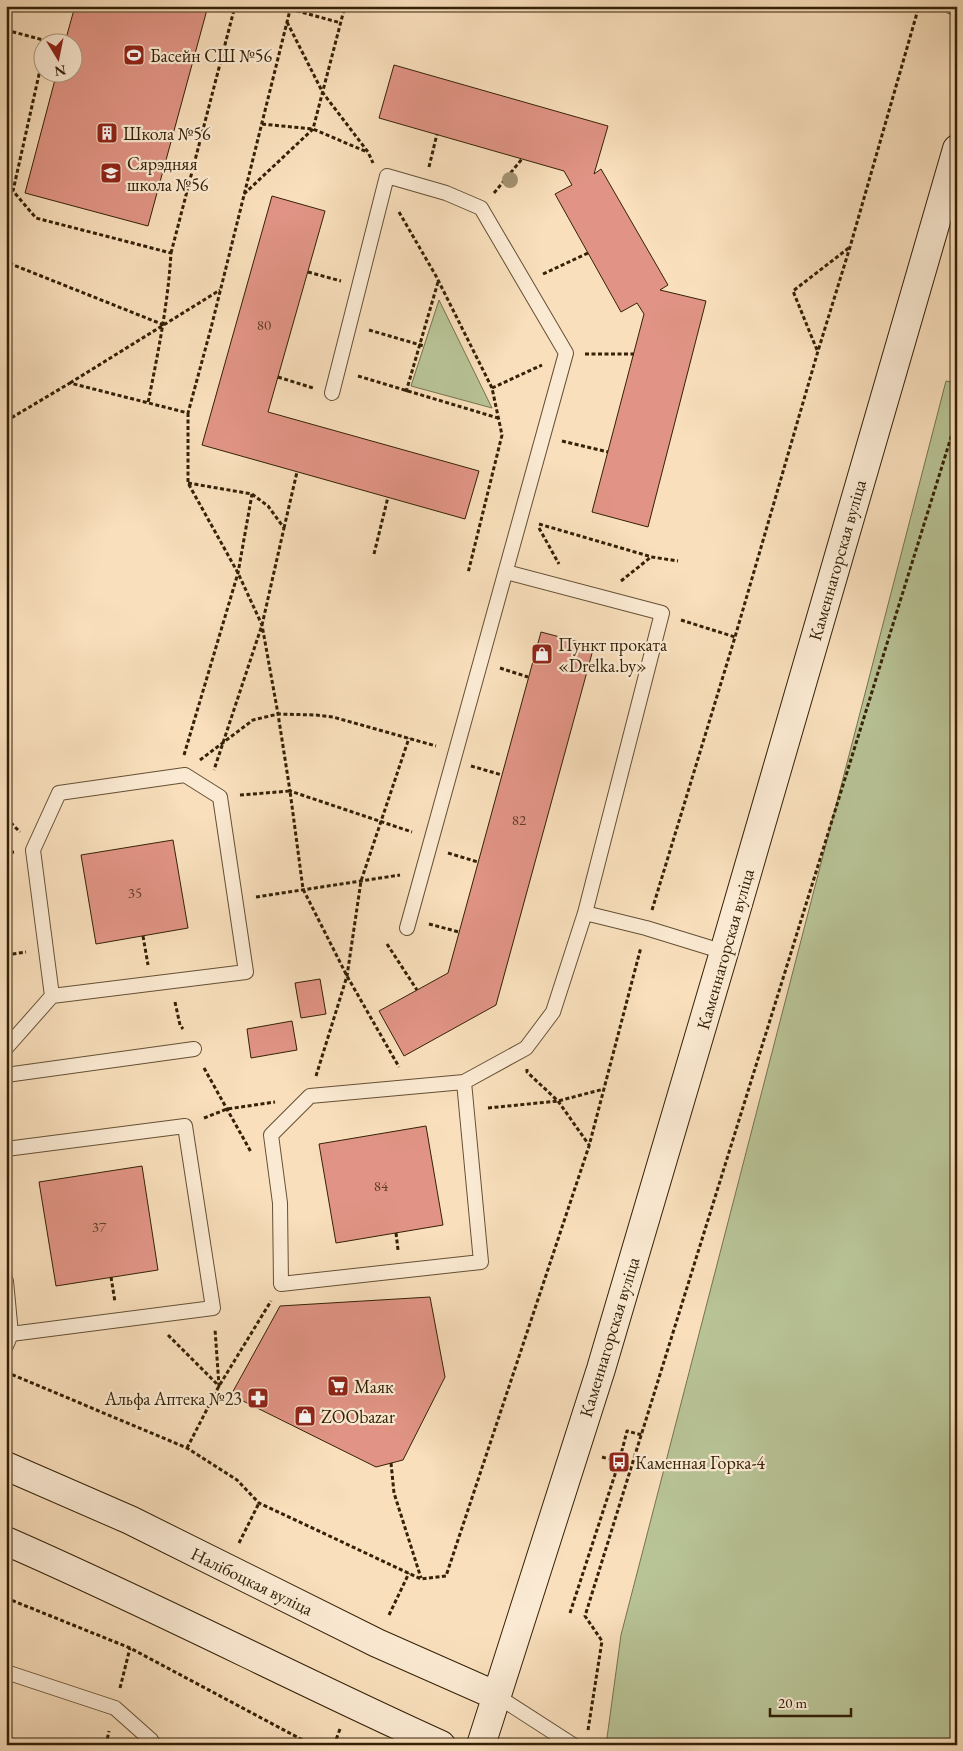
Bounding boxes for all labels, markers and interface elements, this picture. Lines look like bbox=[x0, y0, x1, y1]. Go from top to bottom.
north arrow bbox=[32, 32, 82, 82]
sports icon: Басейн СШ №56 bbox=[122, 43, 146, 67]
place label: Басейн СШ №56 bbox=[150, 44, 272, 67]
text: N bbox=[52, 61, 67, 81]
building icon: Школа №56 bbox=[95, 121, 119, 145]
place label: Школа №56 bbox=[123, 122, 211, 145]
place label: Сярэдняя школа №56 bbox=[127, 152, 209, 196]
school or university icon: Сярэдняя школа №56 bbox=[99, 161, 123, 185]
house number: 80 bbox=[257, 315, 271, 334]
street label: Каменнагорская вуліца bbox=[803, 476, 871, 643]
place label: Пункт проката «Drelka.by» bbox=[558, 633, 668, 677]
shop icon: Пункт проката «Drelka.by» bbox=[530, 642, 554, 666]
house number: 82 bbox=[512, 810, 527, 829]
street label: Каменнагорская вуліца bbox=[691, 865, 759, 1032]
house number: 35 bbox=[128, 883, 142, 902]
house number: 84 bbox=[374, 1176, 389, 1195]
house number: 37 bbox=[92, 1217, 107, 1236]
street label: Каменнагорская вуліца bbox=[574, 1253, 645, 1420]
supermarket icon: Маяк bbox=[326, 1374, 350, 1398]
place label: Маяк bbox=[354, 1375, 394, 1398]
pharmacy icon: Альфа Аптека №23 bbox=[246, 1386, 270, 1410]
place label: Альфа Аптека №23 bbox=[104, 1387, 242, 1410]
shop icon: ZOObazar bbox=[293, 1404, 317, 1428]
place label: ZOObazar bbox=[321, 1405, 395, 1428]
bus stop icon: Каменная Горка-4 bbox=[607, 1450, 631, 1474]
place label: Каменная Горка-4 bbox=[635, 1451, 765, 1474]
street label: Налібоцкая вуліца bbox=[187, 1542, 318, 1621]
scale bar bbox=[770, 1686, 852, 1718]
text: 20 m bbox=[778, 1693, 807, 1712]

